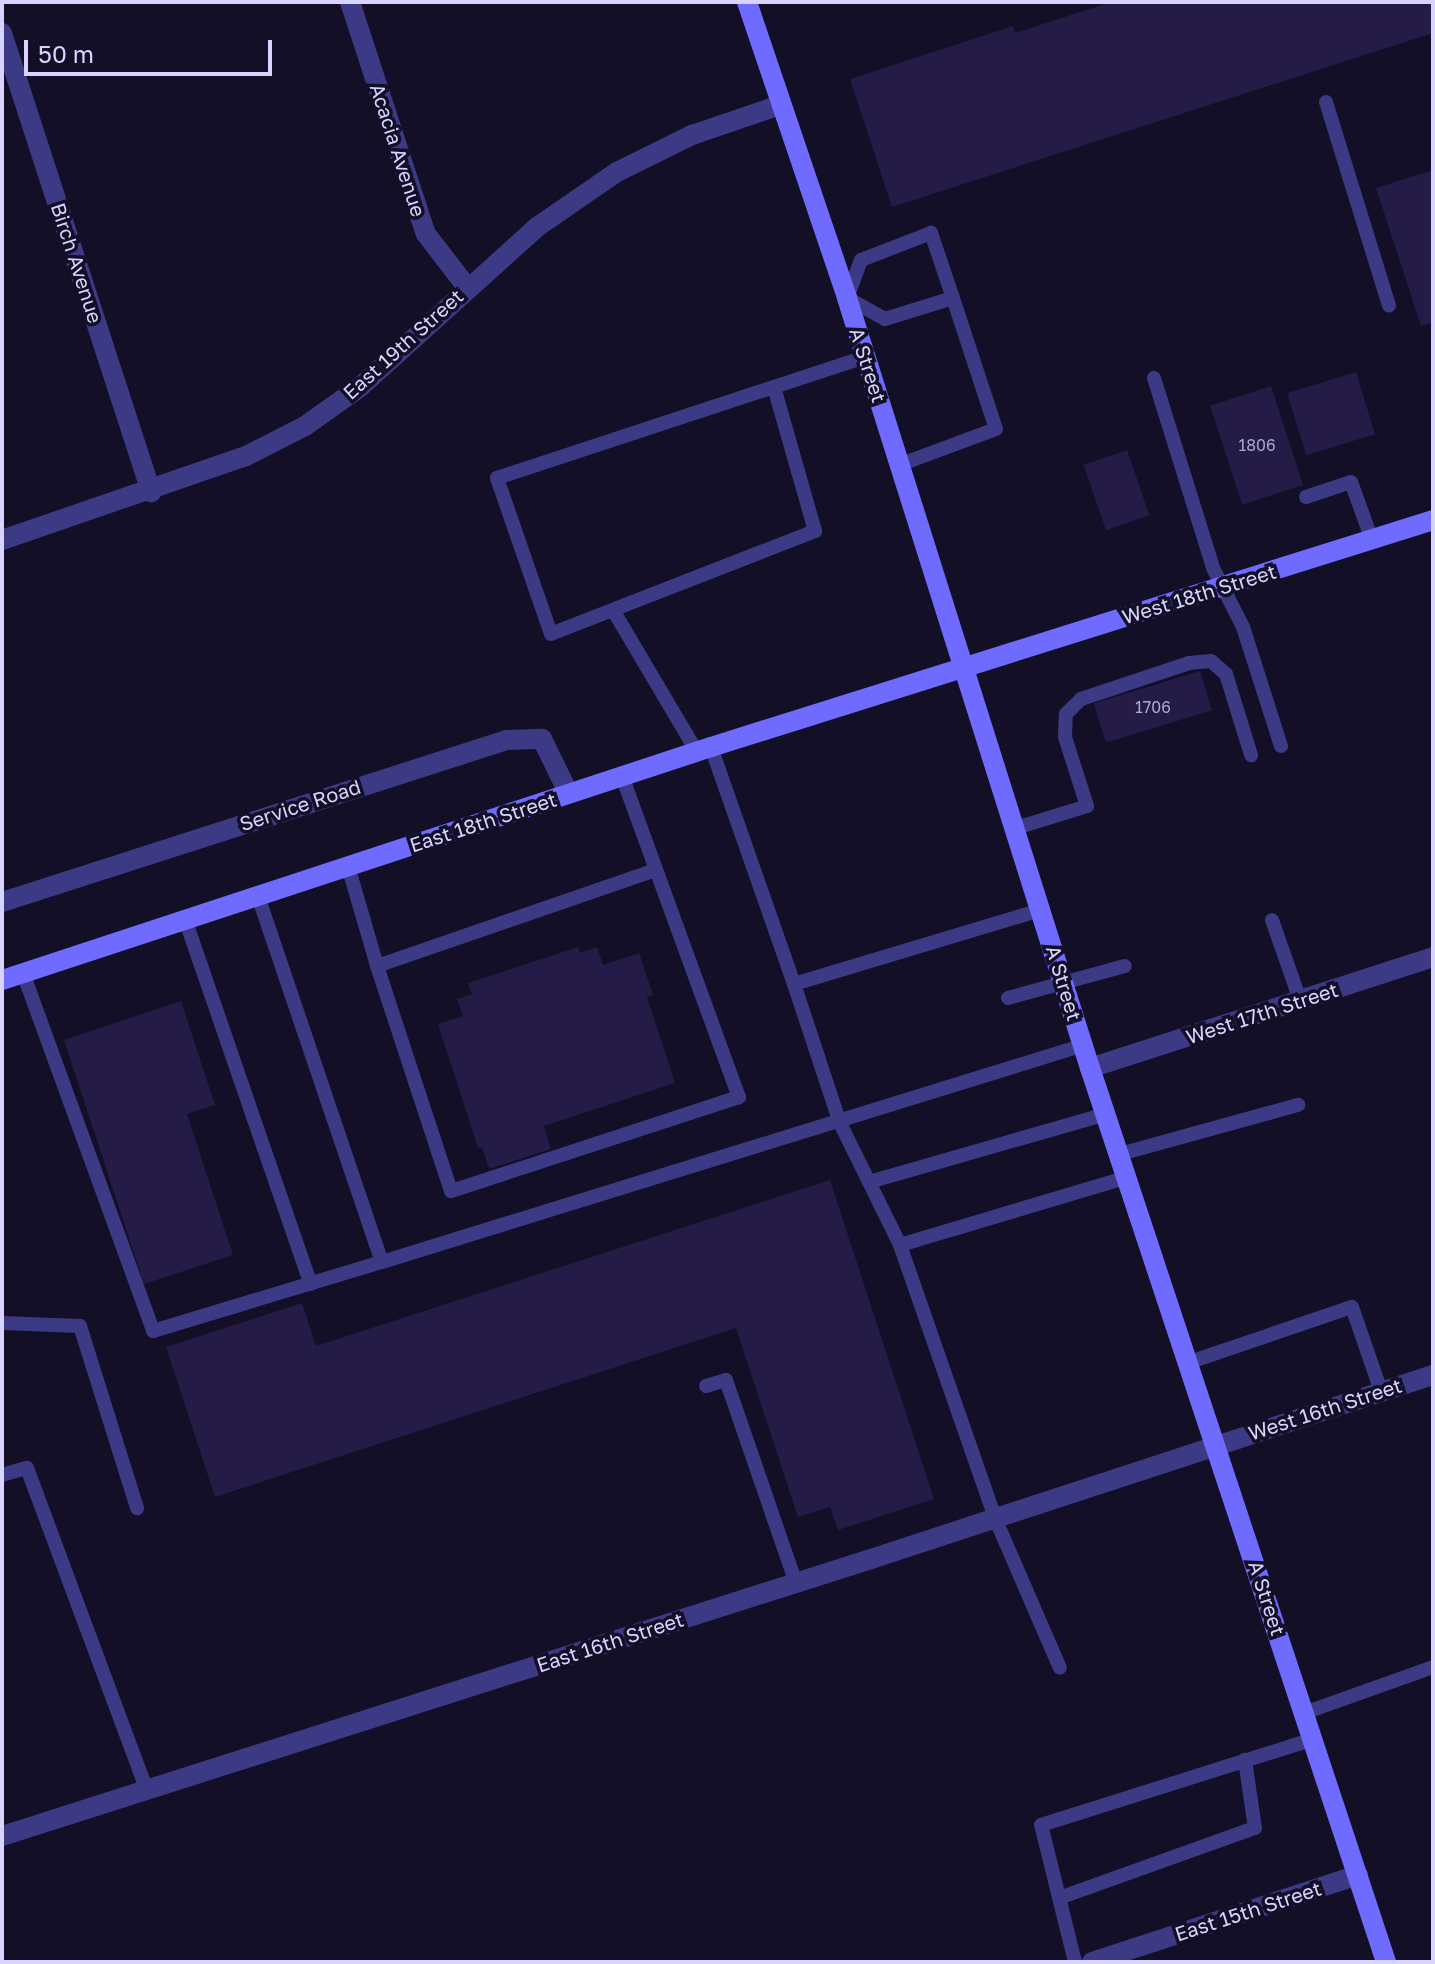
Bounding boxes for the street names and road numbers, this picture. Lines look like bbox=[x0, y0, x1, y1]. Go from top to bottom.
street label: Acacia Avenue bbox=[365, 80, 431, 220]
street label: Birch Avenue bbox=[46, 200, 108, 326]
street label: East 19th Street bbox=[338, 284, 468, 404]
street label: A Street bbox=[845, 324, 891, 406]
street label: West 18th Street bbox=[1119, 559, 1279, 629]
street label: Service Road bbox=[236, 774, 364, 836]
street label: East 18th Street bbox=[406, 787, 560, 857]
street label: A Street bbox=[1041, 942, 1087, 1024]
street label: West 17th Street bbox=[1183, 977, 1341, 1049]
street label: West 16th Street bbox=[1245, 1373, 1405, 1445]
street label: A Street bbox=[1244, 1557, 1290, 1639]
street label: East 16th Street bbox=[533, 1607, 687, 1677]
street label: East 15th Street bbox=[1172, 1876, 1324, 1946]

